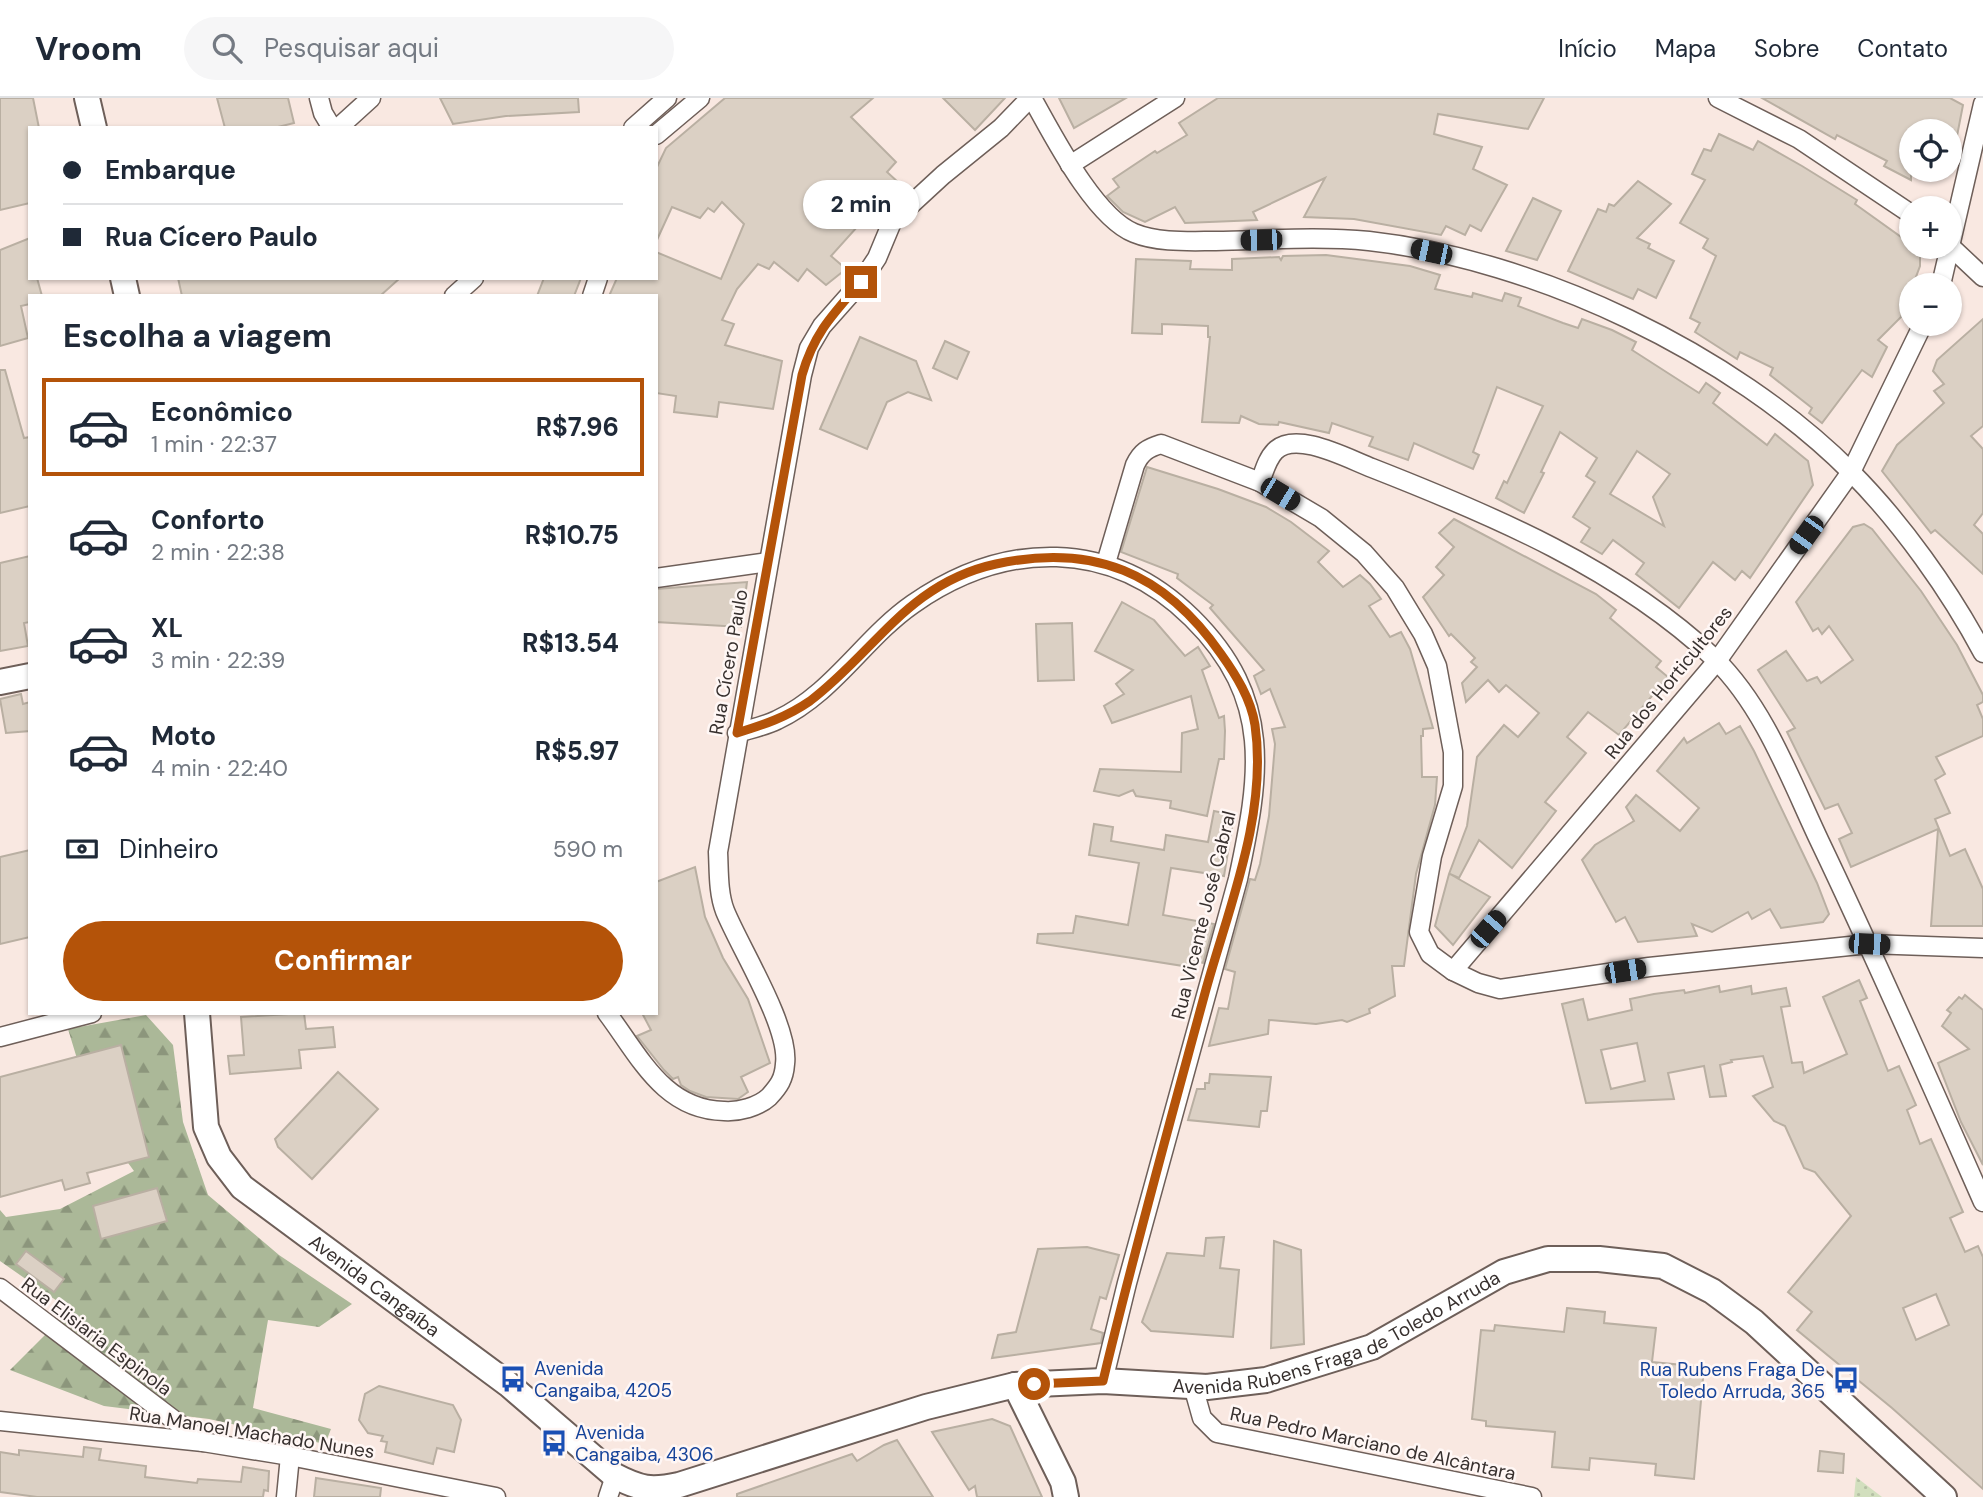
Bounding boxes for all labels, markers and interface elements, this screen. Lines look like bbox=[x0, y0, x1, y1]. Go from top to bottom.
search box bbox=[184, 17, 674, 80]
text: Vroom bbox=[35, 27, 142, 70]
icon: search bbox=[208, 29, 246, 67]
text: Pesquisar aqui bbox=[264, 31, 439, 65]
text: Início bbox=[1558, 33, 1617, 64]
text: Mapa bbox=[1655, 33, 1716, 64]
text: Sobre bbox=[1754, 33, 1819, 64]
text: Contato bbox=[1857, 33, 1948, 64]
map controls bbox=[1899, 119, 1962, 336]
button: locate bbox=[1899, 119, 1962, 182]
text: Embarque bbox=[105, 153, 236, 187]
callout: 2 min bbox=[803, 180, 919, 230]
text: 2 min bbox=[831, 189, 891, 219]
button: + bbox=[1899, 196, 1962, 259]
text: Rua Cícero Paulo bbox=[105, 220, 318, 254]
car bbox=[1240, 229, 1283, 251]
car bbox=[1409, 237, 1454, 267]
route end bbox=[845, 266, 877, 298]
button: − bbox=[1899, 273, 1962, 336]
text: Escolha a viagem bbox=[63, 315, 332, 357]
text: Econômico bbox=[151, 395, 293, 429]
icon: car bbox=[67, 396, 130, 459]
text: R$7.96 bbox=[536, 410, 619, 444]
text: 1 min · 22:37 bbox=[151, 429, 277, 459]
car bbox=[1257, 474, 1304, 514]
text: Conforto bbox=[151, 503, 265, 537]
icon: car bbox=[67, 504, 130, 567]
car bbox=[1786, 512, 1827, 558]
text: R$10.75 bbox=[525, 518, 619, 552]
text: 2 min · 22:38 bbox=[151, 537, 285, 567]
street label: Rua Cícero Paulo bbox=[703, 587, 754, 737]
street label: Rua dos Horticultores bbox=[1599, 601, 1738, 764]
text: XL bbox=[151, 611, 183, 645]
icon: car bbox=[67, 612, 130, 675]
text: R$13.54 bbox=[522, 626, 619, 660]
text: 3 min · 22:39 bbox=[151, 645, 285, 675]
text: Moto bbox=[151, 719, 216, 753]
icon: car bbox=[67, 720, 130, 783]
text: R$5.97 bbox=[535, 734, 619, 768]
text: 4 min · 22:40 bbox=[151, 753, 288, 783]
street label: Rua Vicente José Cabral bbox=[1165, 808, 1242, 1022]
icon: cash bbox=[63, 830, 101, 868]
text: Dinheiro bbox=[119, 832, 219, 866]
text: 590 m bbox=[553, 834, 623, 864]
car bbox=[1467, 906, 1510, 952]
button: Confirmar bbox=[63, 921, 623, 1001]
car bbox=[1848, 933, 1891, 955]
car bbox=[1603, 957, 1648, 985]
street label: Avenida Cangaíba bbox=[304, 1229, 445, 1342]
street label: Avenida Rubens Fraga de Toledo Arruda bbox=[1172, 1265, 1505, 1400]
street label: Rua Elisiaria Espinola bbox=[17, 1272, 177, 1401]
place label: Avenida Cangaiba, 4205 bbox=[534, 1356, 672, 1403]
place label: Rua Rubens Fraga De Toledo Arruda, 365 bbox=[1640, 1357, 1825, 1404]
bus stop icon: Avenida Cangaiba, 4205 bbox=[498, 1364, 528, 1394]
bus stop icon: Rua Rubens Fraga De Toledo Arruda, 365 bbox=[1831, 1365, 1861, 1395]
route start bbox=[1018, 1368, 1050, 1400]
street label: Rua Manoel Machado Nunes bbox=[127, 1401, 376, 1464]
street label: Rua Pedro Marciano de Alcântara bbox=[1228, 1401, 1518, 1486]
place label: Avenida Cangaiba, 4306 bbox=[575, 1420, 714, 1467]
bus stop icon: Avenida Cangaiba, 4306 bbox=[539, 1428, 569, 1458]

